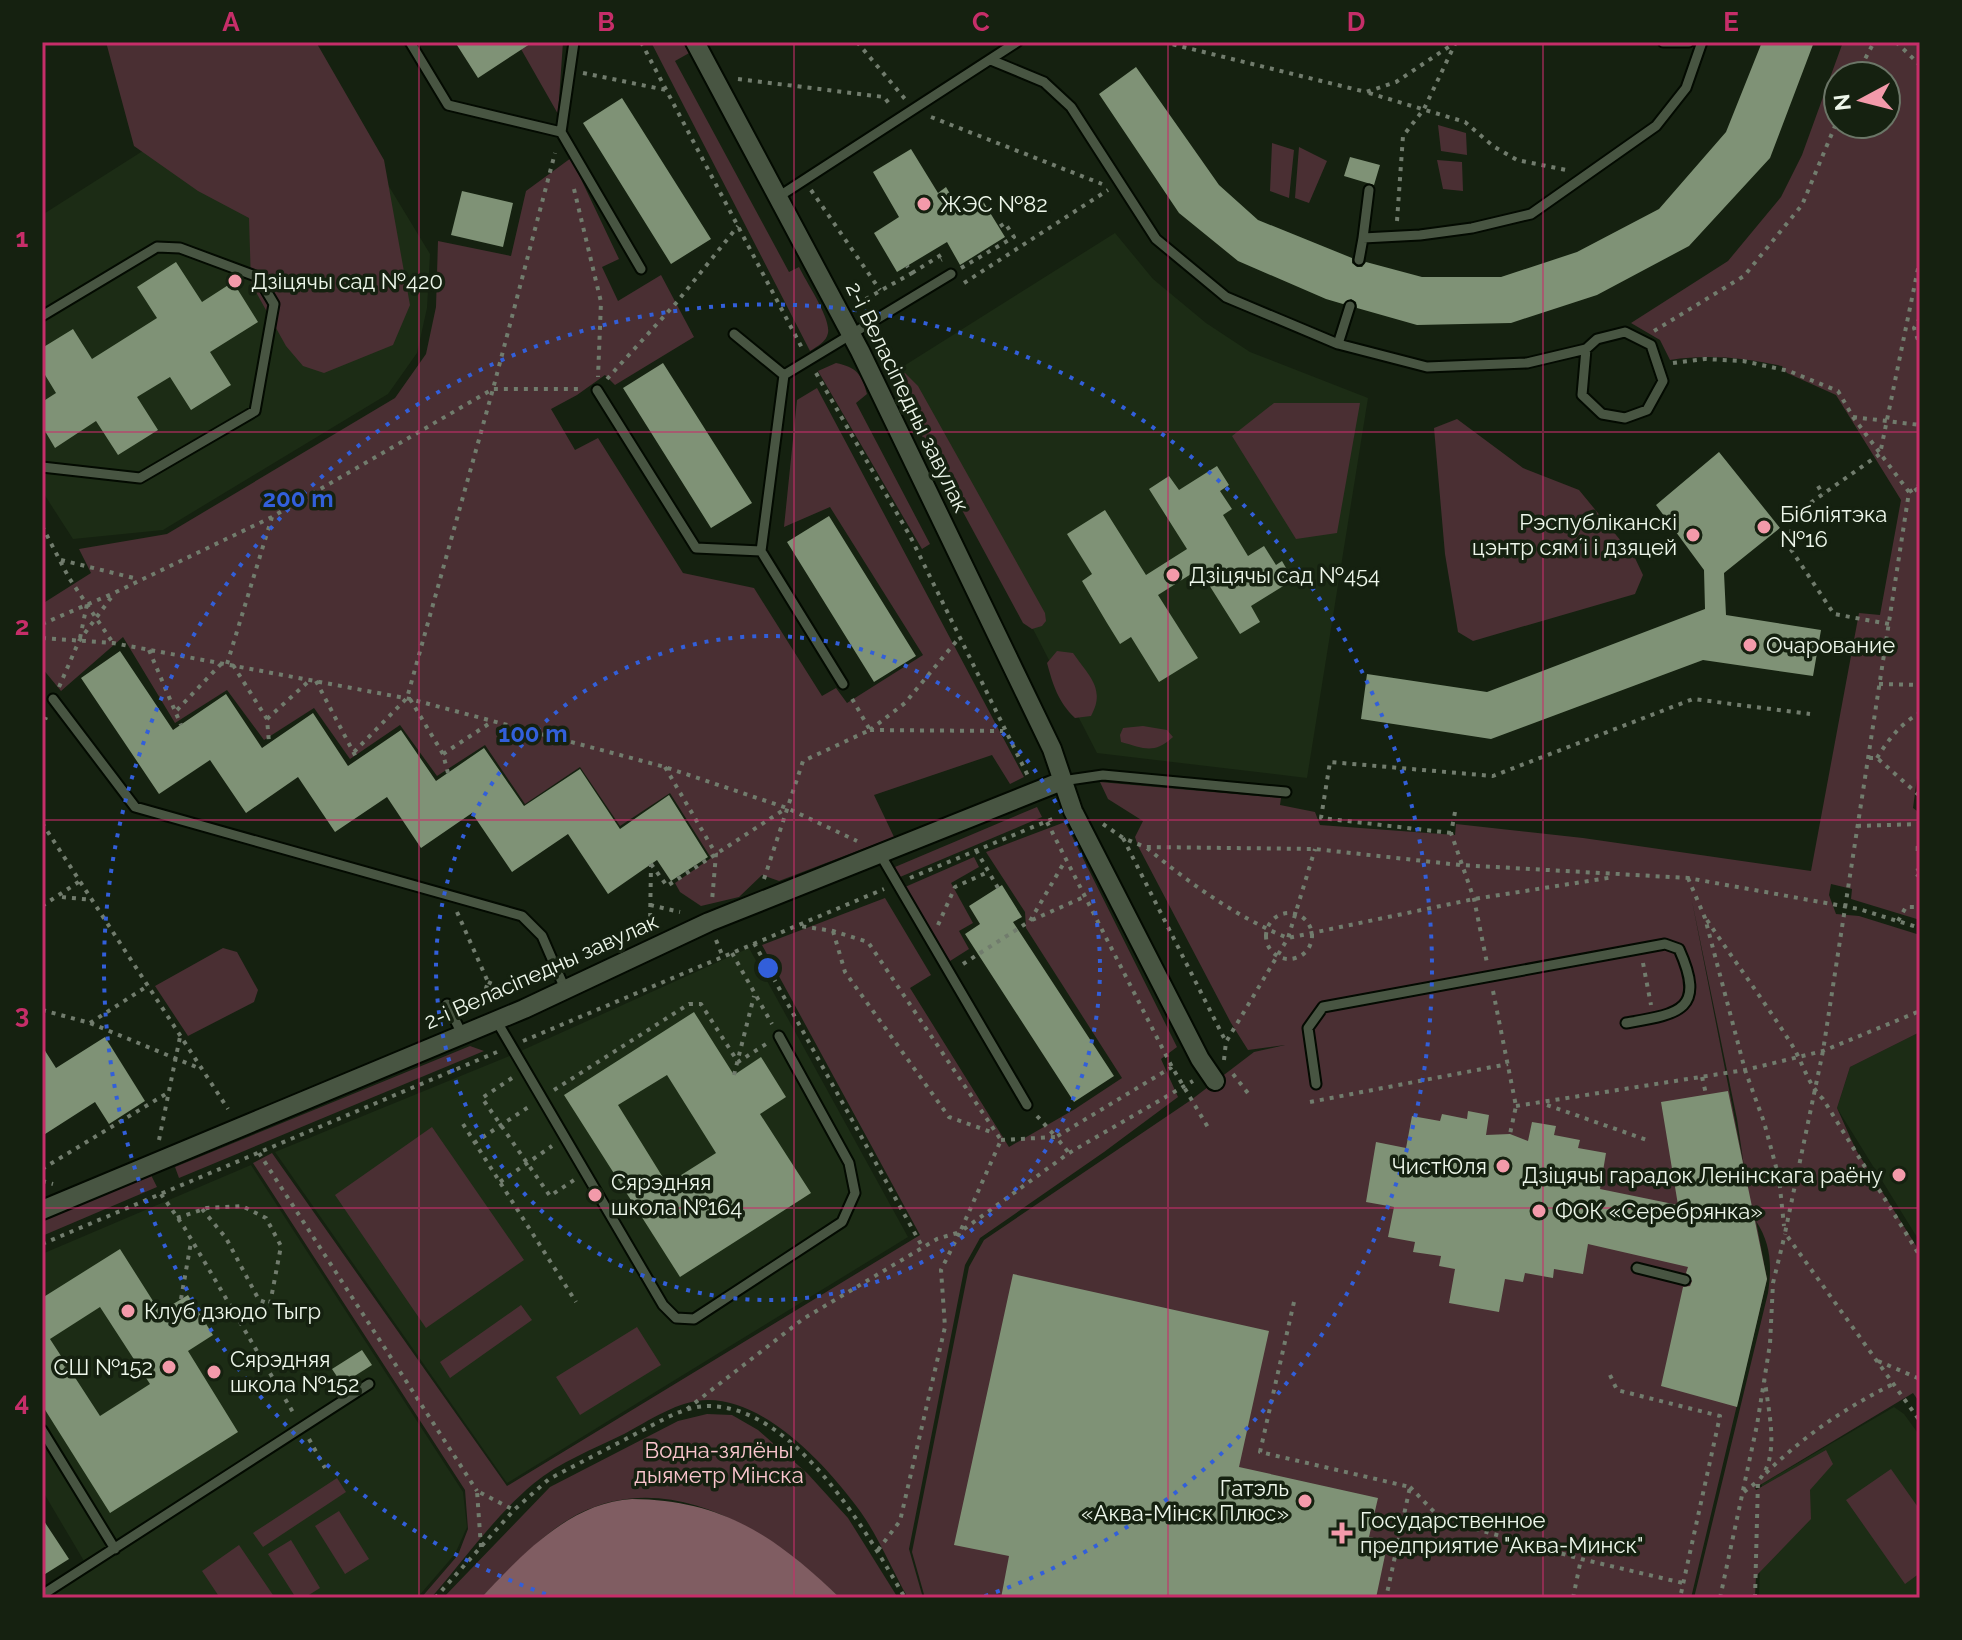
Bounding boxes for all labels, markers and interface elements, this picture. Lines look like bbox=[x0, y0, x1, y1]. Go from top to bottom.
text: A bbox=[222, 7, 240, 37]
text: B bbox=[597, 7, 615, 37]
text: C bbox=[972, 7, 990, 37]
text: D bbox=[1347, 7, 1365, 37]
text: E bbox=[1723, 7, 1739, 37]
north arrow bbox=[1822, 60, 1902, 140]
text: N bbox=[1828, 93, 1856, 112]
place label: ЖЭС №82 bbox=[940, 191, 1048, 217]
marker: ЖЭС №82 bbox=[915, 195, 933, 213]
text: 1 bbox=[16, 223, 29, 253]
place label: Дзіцячы сад №420 bbox=[251, 268, 443, 294]
marker: Дзіцячы сад №420 bbox=[226, 272, 244, 290]
street label: 2-і Веласіпедны завулак bbox=[841, 277, 975, 517]
text: 200 m bbox=[262, 484, 334, 513]
place label: Бібліятэка №16 bbox=[1780, 501, 1887, 552]
place label: Рэспубліканскі цэнтр сямʼі і дзяцей bbox=[1472, 509, 1677, 560]
marker: Бібліятэка №16 bbox=[1755, 518, 1773, 536]
marker: Рэспубліканскі цэнтр сямʼі і дзяцей bbox=[1684, 526, 1702, 544]
place label: Дзіцячы сад №454 bbox=[1189, 562, 1380, 588]
marker: Дзіцячы сад №454 bbox=[1164, 566, 1182, 584]
text: 2 bbox=[15, 611, 29, 641]
place label: Очарование bbox=[1766, 632, 1895, 658]
marker: Очарование bbox=[1741, 636, 1759, 654]
text: 100 m bbox=[498, 719, 568, 748]
street label: 2-і Веласіпедны завулак bbox=[420, 908, 662, 1034]
centre of rings bbox=[754, 954, 782, 982]
text: 3 bbox=[15, 999, 29, 1029]
place label: ЧистЮля bbox=[1392, 1153, 1487, 1179]
marker: ЧистЮля bbox=[1494, 1157, 1512, 1175]
place label: Дзіцячы гарадок Ленінскага раёну bbox=[1522, 1162, 1883, 1188]
marker: Дзіцячы гарадок Ленінскага раёну bbox=[1890, 1166, 1908, 1184]
place label: Сярэдняя школа №164 bbox=[611, 1169, 742, 1220]
marker: Сярэдняя школа №164 bbox=[586, 1186, 604, 1204]
place label: ФОК «Серебрянка» bbox=[1555, 1198, 1763, 1224]
marker: ФОК «Серебрянка» bbox=[1530, 1202, 1548, 1220]
place label: Клуб дзюдо Тыгр bbox=[144, 1298, 321, 1324]
marker: Клуб дзюдо Тыгр bbox=[119, 1302, 137, 1320]
place label: Сярэдняя школа №152 bbox=[230, 1346, 360, 1397]
place label: СШ №152 bbox=[53, 1354, 153, 1380]
marker: СШ №152 bbox=[160, 1358, 178, 1376]
marker: Сярэдняя школа №152 bbox=[205, 1363, 223, 1381]
text: 4 bbox=[15, 1387, 29, 1417]
park label: Водна-зялёны дыяметр Мінска bbox=[634, 1437, 804, 1488]
place label: Гатэль «Аква-Мінск Плюс» bbox=[1081, 1475, 1289, 1526]
marker: Гатэль «Аква-Мінск Плюс» bbox=[1296, 1492, 1314, 1510]
place label: Государственное предприятие "Аква-Минск" bbox=[1360, 1507, 1643, 1558]
marker: Государственное предприятие "Аква-Минск" bbox=[1331, 1522, 1353, 1544]

